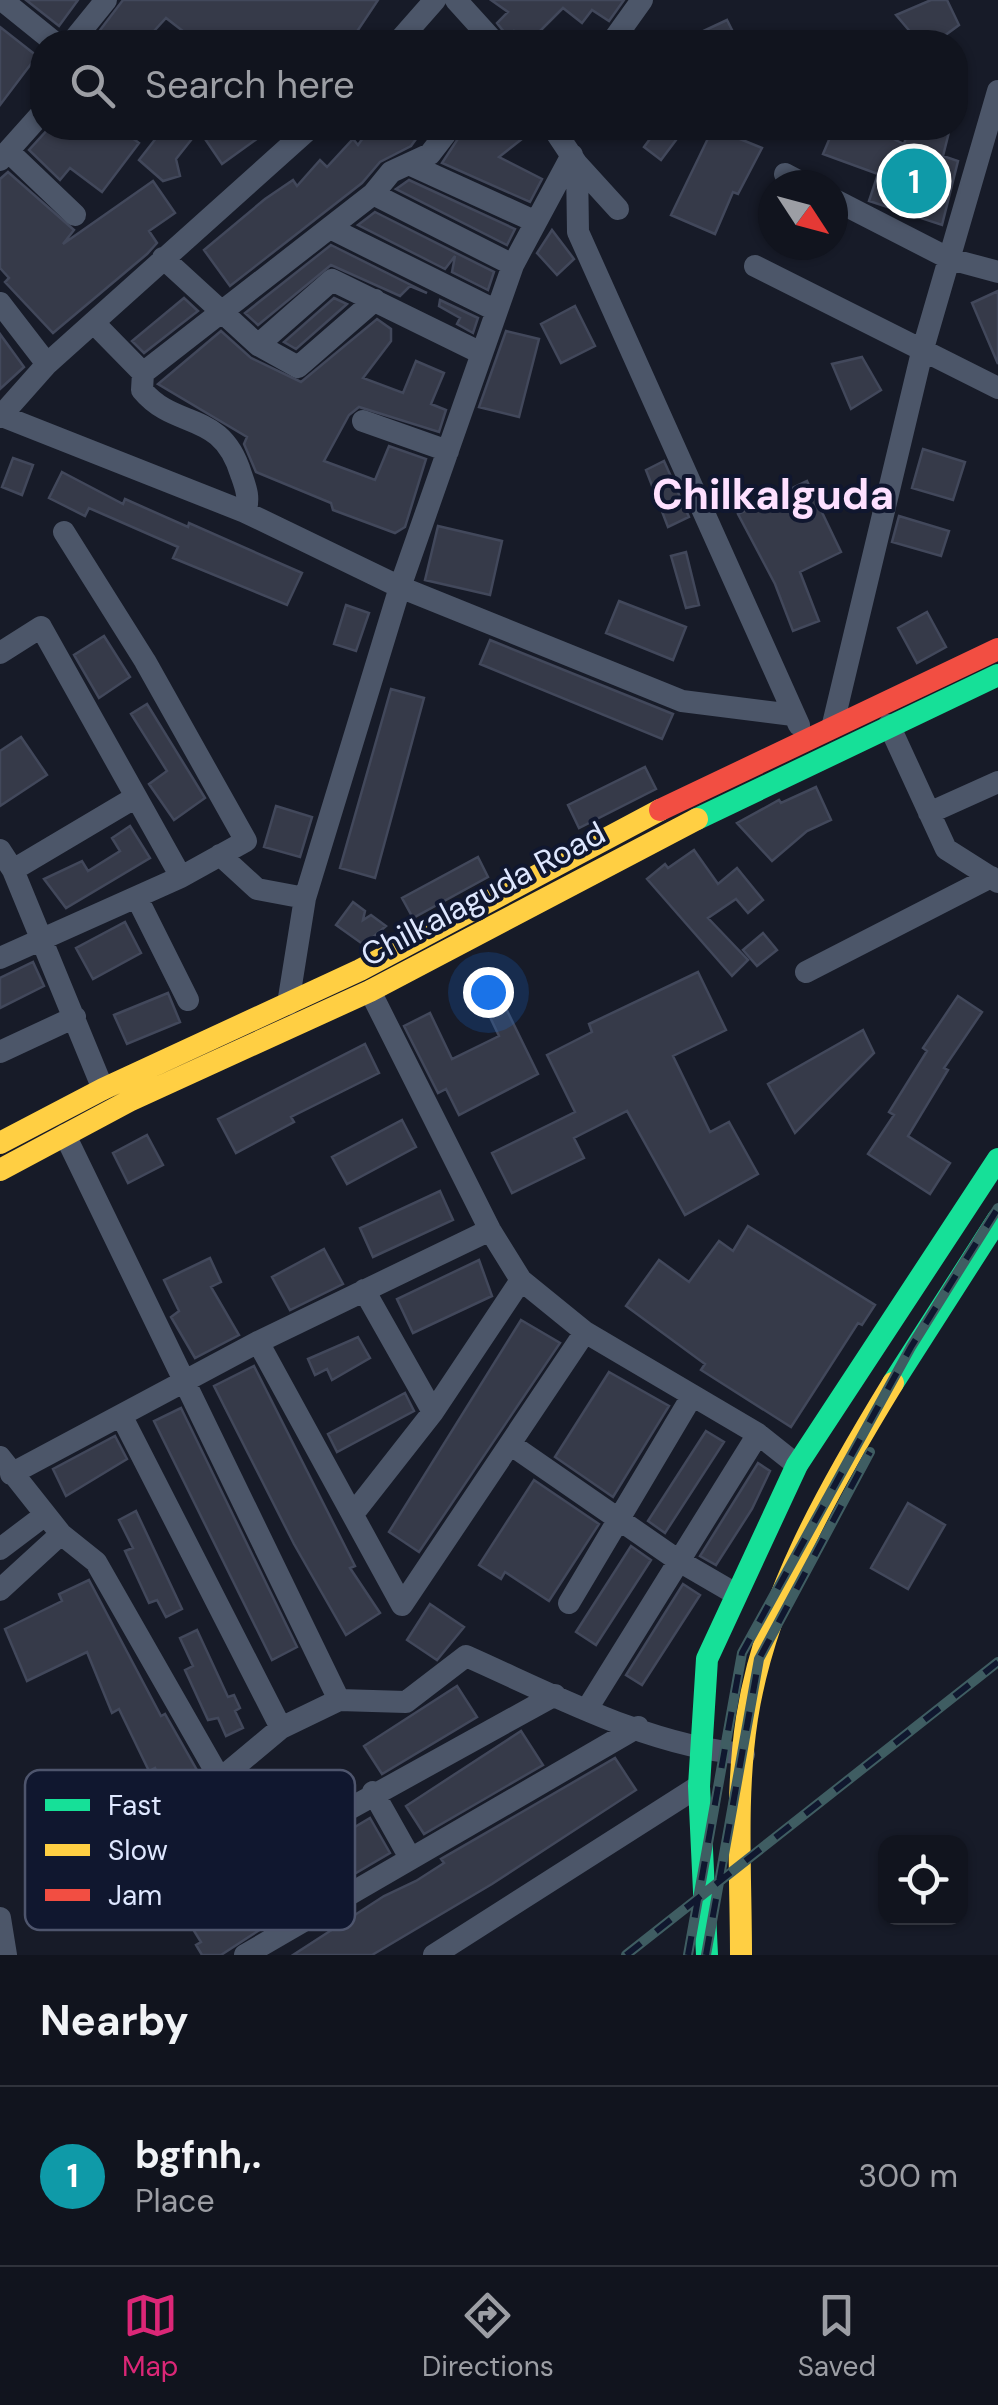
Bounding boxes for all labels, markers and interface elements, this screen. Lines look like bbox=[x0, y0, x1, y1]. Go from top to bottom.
search box bbox=[30, 30, 968, 140]
icon: search bbox=[65, 58, 120, 113]
text: Search here bbox=[145, 60, 355, 110]
pin: 1 bbox=[882, 144, 946, 218]
north arrow bbox=[758, 170, 848, 260]
district label: Chilkalguda bbox=[652, 467, 894, 522]
street label: Chilkalaguda Road bbox=[354, 812, 612, 976]
your location bbox=[463, 967, 514, 1018]
legend bbox=[25, 1770, 355, 1930]
text: Fast bbox=[108, 1787, 162, 1824]
text: Slow bbox=[108, 1832, 168, 1869]
map controls bbox=[878, 1835, 968, 1925]
button: locate bbox=[878, 1835, 968, 1925]
text: Jam bbox=[108, 1877, 162, 1914]
text: Nearby bbox=[40, 1993, 189, 2048]
text: bgfnh,. bbox=[135, 2130, 261, 2180]
text: 1 bbox=[67, 2155, 78, 2197]
text: 300 m bbox=[858, 2155, 958, 2197]
text: Place bbox=[135, 2180, 215, 2222]
tab: Map bbox=[122, 2288, 178, 2385]
tab: Directions bbox=[422, 2288, 554, 2385]
tab: Saved bbox=[798, 2288, 876, 2385]

